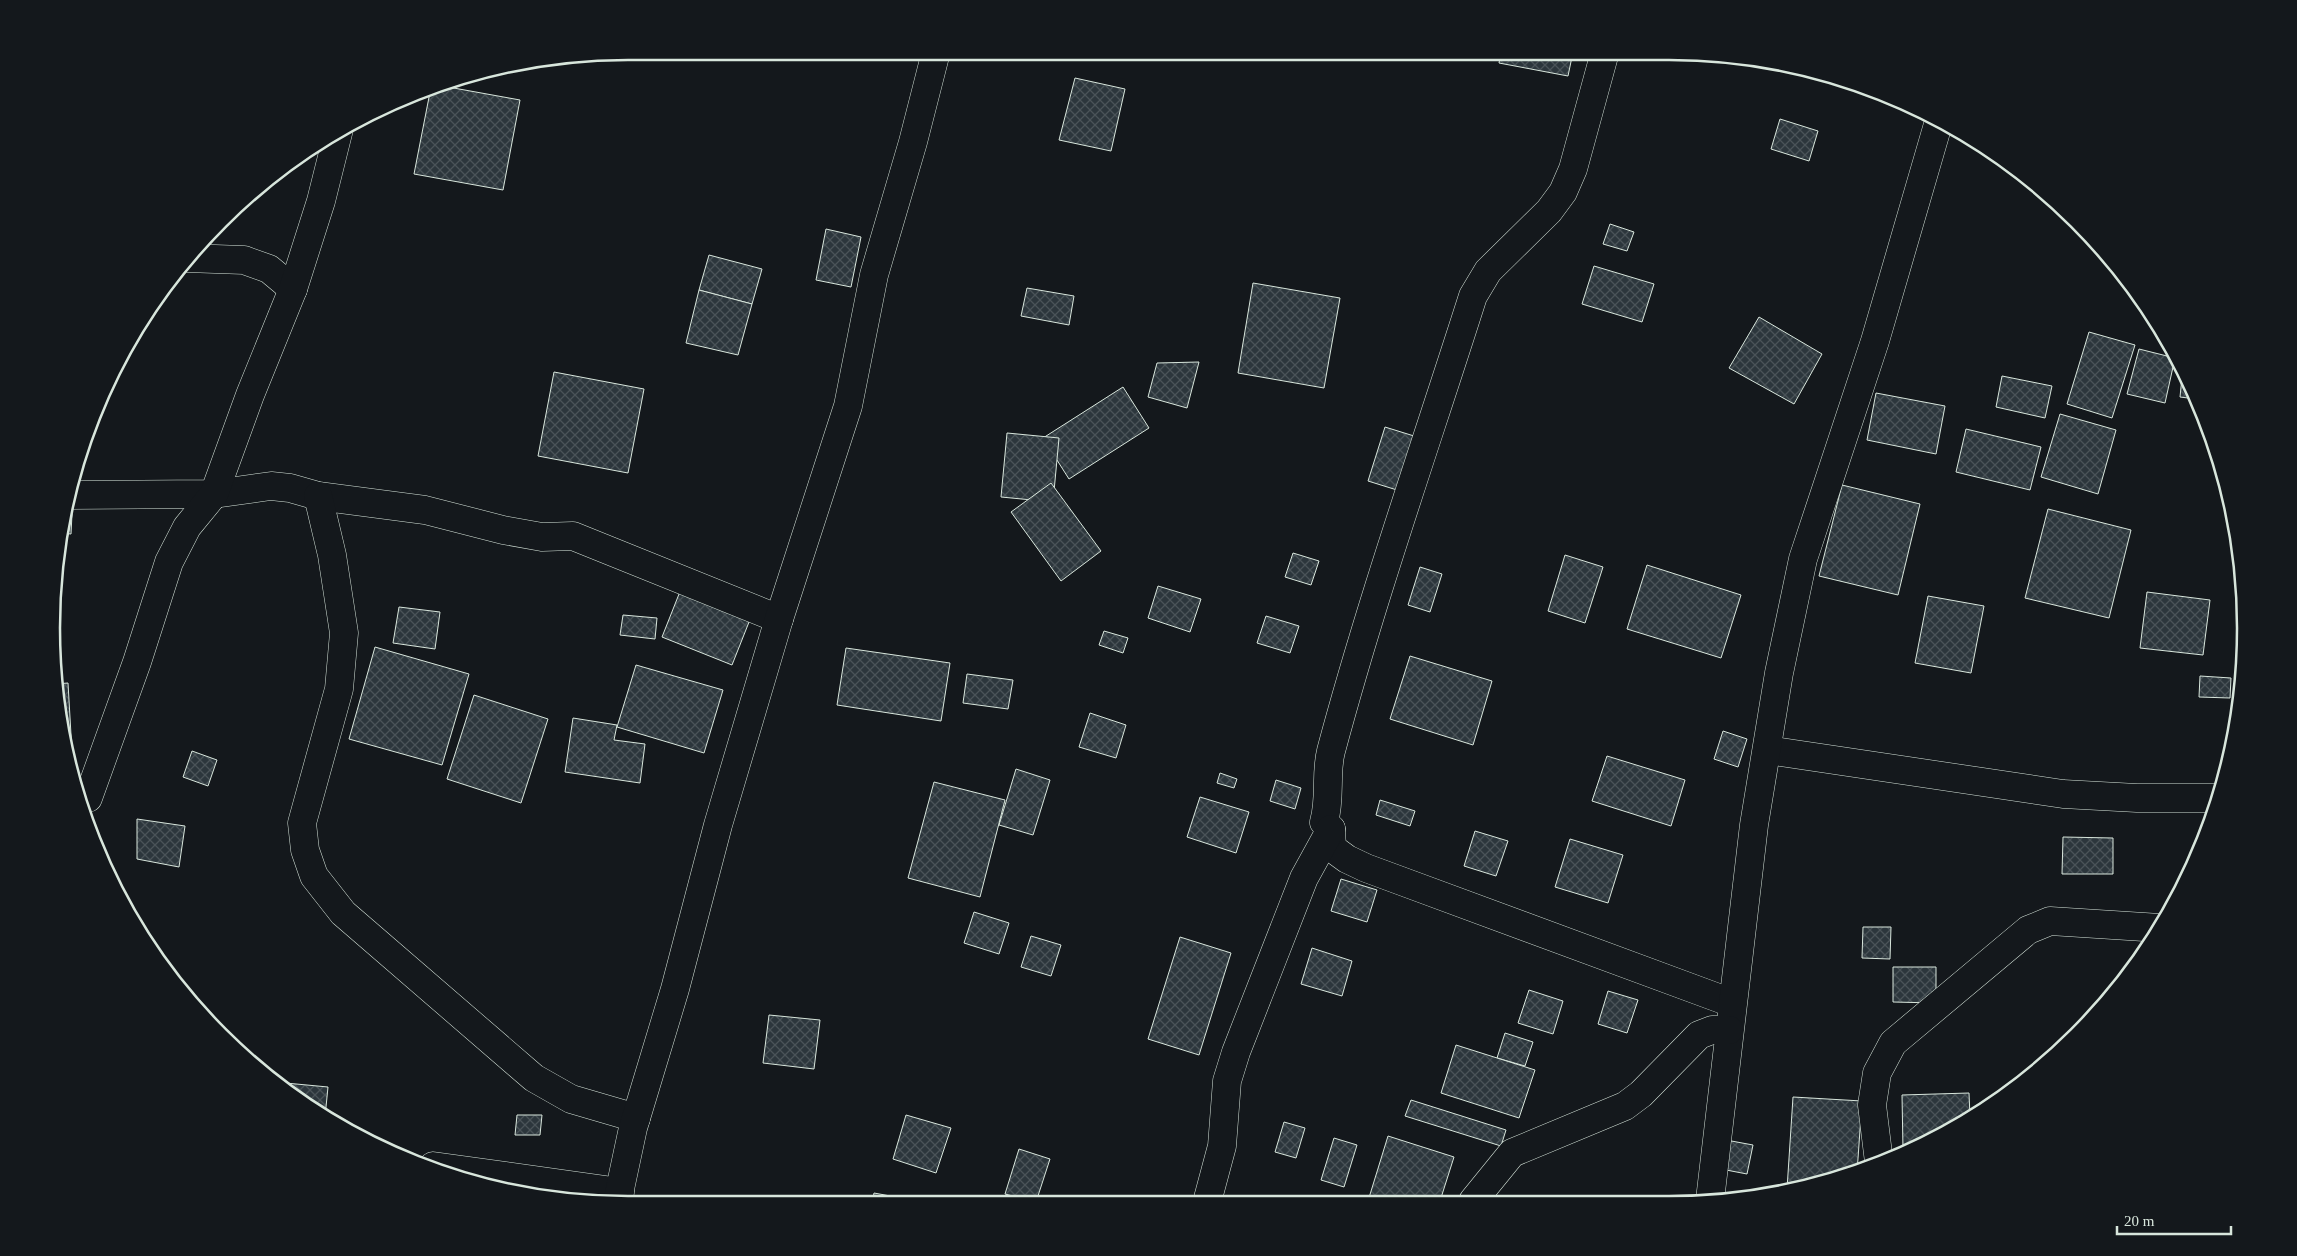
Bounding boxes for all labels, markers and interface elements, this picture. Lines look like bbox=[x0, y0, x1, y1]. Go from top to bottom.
scale bar bbox=[2117, 1204, 2231, 1236]
text: 20 m bbox=[2124, 1213, 2155, 1229]

